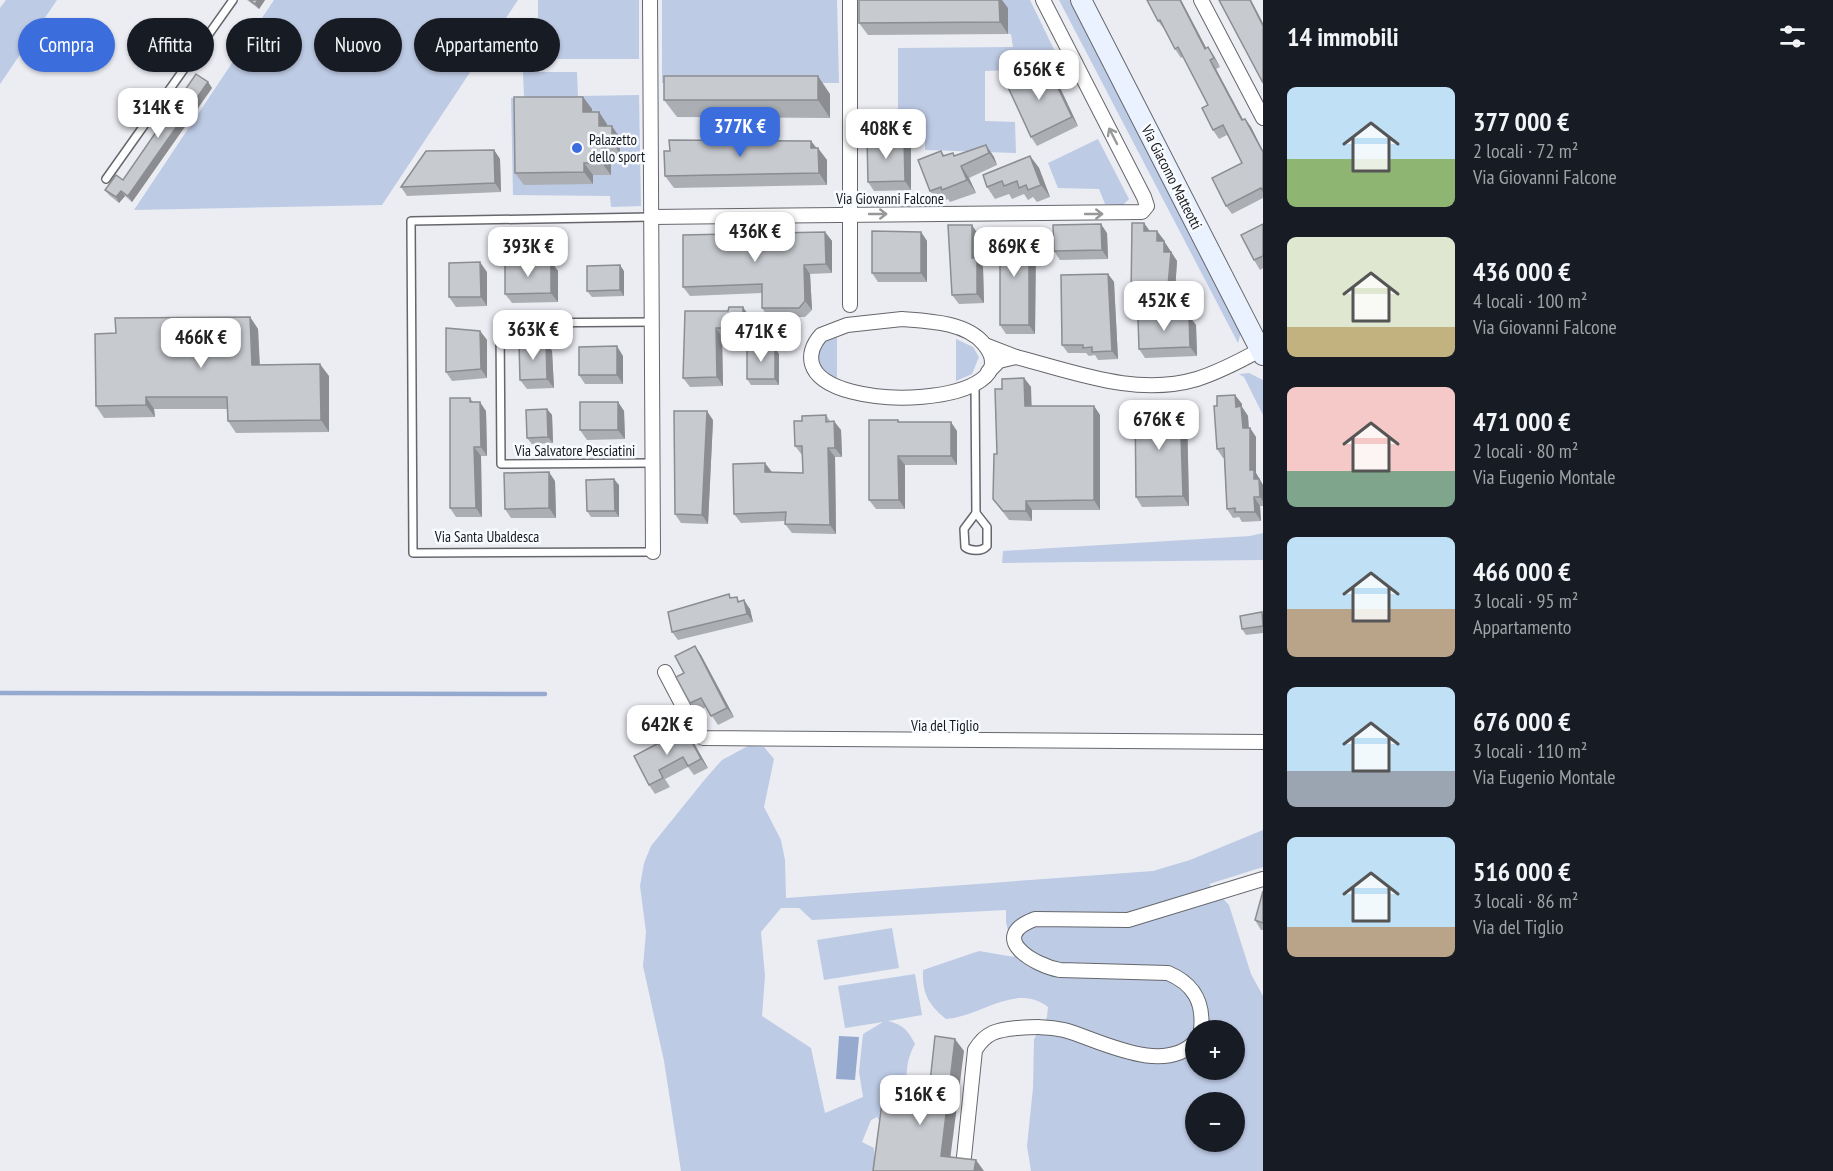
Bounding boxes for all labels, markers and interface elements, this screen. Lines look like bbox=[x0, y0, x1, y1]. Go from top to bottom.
chip: Compra bbox=[18, 18, 115, 72]
chip: Affitta bbox=[127, 18, 214, 72]
chip: Filtri bbox=[226, 18, 302, 72]
chip: Nuovo bbox=[314, 18, 402, 72]
chip: Appartamento bbox=[414, 18, 560, 72]
text: 14 immobili bbox=[1287, 20, 1399, 53]
icon: filters bbox=[1776, 20, 1809, 53]
pin: 656K € bbox=[990, 50, 1088, 101]
text: 656K € bbox=[1013, 56, 1065, 82]
pin: 314K € bbox=[109, 88, 207, 139]
text: 314K € bbox=[132, 94, 184, 120]
text: 377 000 € bbox=[1473, 105, 1570, 138]
pin: 377K € bbox=[691, 107, 789, 158]
pin: 408K € bbox=[837, 109, 935, 160]
icon: home bbox=[1335, 111, 1407, 183]
text: 377K € bbox=[714, 113, 766, 139]
text: 408K € bbox=[860, 115, 912, 141]
street label: Via Giacomo Matteotti bbox=[1137, 121, 1207, 232]
one-way arrow bbox=[1106, 127, 1118, 145]
place label: Palazetto dello sport bbox=[589, 130, 645, 166]
text: 2 locali · 72 m² bbox=[1473, 138, 1578, 164]
marker: Palazetto dello sport bbox=[570, 141, 584, 155]
text: Via Giovanni Falcone bbox=[1473, 164, 1617, 190]
street label: Via Giovanni Falcone bbox=[835, 189, 944, 208]
one-way arrow bbox=[1083, 208, 1103, 219]
one-way arrow bbox=[867, 209, 887, 220]
pin: 436K € bbox=[706, 212, 804, 263]
text: 436K € bbox=[729, 218, 781, 244]
pin: 393K € bbox=[479, 227, 577, 278]
pin: 869K € bbox=[965, 227, 1063, 278]
text: 393K € bbox=[502, 233, 554, 259]
text: 869K € bbox=[988, 233, 1040, 259]
text: 436 000 € bbox=[1473, 255, 1571, 288]
icon: home bbox=[1335, 261, 1407, 333]
pin: 452K € bbox=[1115, 281, 1213, 332]
text: 452K € bbox=[1138, 287, 1190, 313]
text: 4 locali · 100 m² bbox=[1473, 288, 1587, 314]
pin: 363K € bbox=[484, 310, 582, 361]
pin: 471K € bbox=[712, 312, 810, 363]
text: Via Giovanni Falcone bbox=[1473, 314, 1617, 340]
text: 363K € bbox=[507, 316, 559, 342]
pin: 466K € bbox=[152, 318, 250, 369]
text: 471K € bbox=[735, 318, 787, 344]
text: 466K € bbox=[175, 324, 227, 350]
pin: 676K € bbox=[1110, 400, 1208, 451]
text: 471 000 € bbox=[1473, 405, 1571, 438]
text: 676K € bbox=[1133, 406, 1185, 432]
icon: home bbox=[1335, 411, 1407, 483]
text: 2 locali · 80 m² bbox=[1473, 438, 1578, 464]
street label: Via Salvatore Pesciatini bbox=[514, 441, 635, 460]
text: Via Eugenio Montale bbox=[1473, 464, 1616, 490]
street label: Via Santa Ubaldesca bbox=[434, 527, 539, 546]
text: 466 000 € bbox=[1473, 555, 1571, 588]
icon: home bbox=[1335, 561, 1407, 633]
text: 3 locali · 95 m² bbox=[1473, 588, 1578, 614]
text: Appartamento bbox=[1473, 614, 1571, 640]
pin: 642K € bbox=[618, 705, 716, 756]
text: 676 000 € bbox=[1473, 705, 1571, 738]
text: 642K € bbox=[641, 711, 693, 737]
icon: home bbox=[1335, 711, 1407, 783]
street label: Via del Tiglio bbox=[910, 716, 979, 735]
text: 3 locali · 110 m² bbox=[1473, 738, 1587, 764]
text: Via Eugenio Montale bbox=[1473, 764, 1616, 790]
text: 516 000 € bbox=[1473, 855, 1571, 888]
icon: home bbox=[1335, 861, 1407, 933]
text: 3 locali · 86 m² bbox=[1473, 888, 1578, 914]
text: Via del Tiglio bbox=[1473, 914, 1564, 940]
map controls bbox=[1185, 1020, 1245, 1152]
button: + bbox=[1185, 1020, 1245, 1080]
pin: 516K € bbox=[871, 1075, 969, 1126]
text: 516K € bbox=[894, 1081, 946, 1107]
button: − bbox=[1185, 1092, 1245, 1152]

